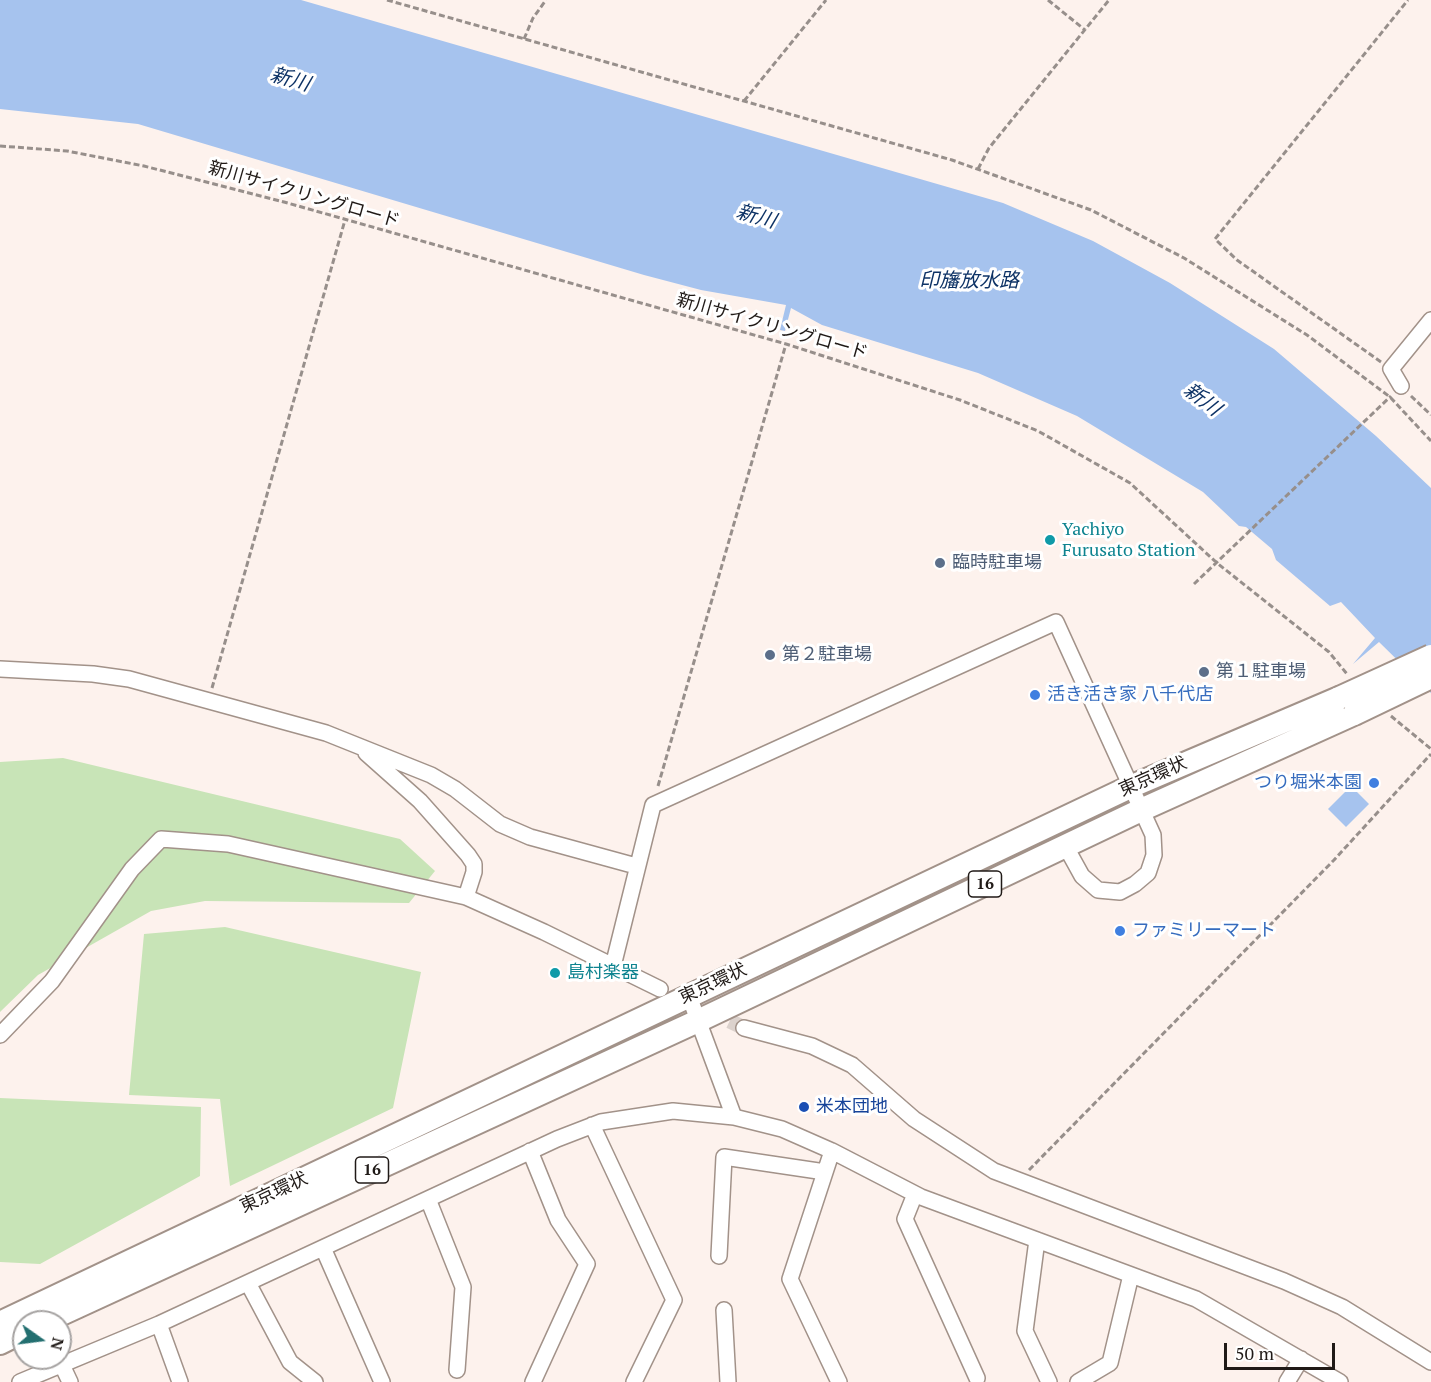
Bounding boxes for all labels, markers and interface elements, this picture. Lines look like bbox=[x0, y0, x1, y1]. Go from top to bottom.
water label: 新川 bbox=[267, 63, 313, 97]
street label: 新川サイクリングロード bbox=[206, 157, 402, 233]
water label: 新川 bbox=[733, 200, 779, 234]
water label: 印旛放水路 bbox=[919, 269, 1019, 293]
street label: 新川サイクリングロード bbox=[674, 289, 870, 365]
water label: 新川 bbox=[1179, 378, 1225, 422]
place label: Yachiyo Furusato Station bbox=[1062, 519, 1195, 562]
marker: Yachiyo Furusato Station bbox=[1043, 533, 1057, 547]
place label: 臨時駐車場 bbox=[952, 552, 1042, 574]
marker: 臨時駐車場 bbox=[933, 556, 947, 570]
place label: 第２駐車場 bbox=[782, 644, 872, 666]
marker: 第２駐車場 bbox=[763, 648, 777, 662]
place label: 第１駐車場 bbox=[1216, 661, 1306, 683]
marker: 第１駐車場 bbox=[1197, 665, 1211, 679]
place label: 活き活き家 八千代店 bbox=[1047, 684, 1213, 706]
marker: 活き活き家 八千代店 bbox=[1028, 688, 1042, 702]
street label: 東京環状 bbox=[1116, 752, 1190, 802]
place label: つり堀米本園 bbox=[1254, 772, 1362, 794]
marker: つり堀米本園 bbox=[1367, 776, 1381, 790]
road number: 16 bbox=[968, 871, 1002, 897]
place label: ファミリーマート bbox=[1132, 920, 1276, 942]
marker: ファミリーマート bbox=[1113, 924, 1127, 938]
street label: 東京環状 bbox=[676, 959, 750, 1009]
place label: 島村楽器 bbox=[567, 962, 639, 984]
marker: 島村楽器 bbox=[548, 966, 562, 980]
place label: 米本団地 bbox=[816, 1096, 888, 1118]
marker: 米本団地 bbox=[797, 1100, 811, 1114]
road number: 16 bbox=[356, 1157, 388, 1183]
street label: 東京環状 bbox=[237, 1168, 311, 1218]
north arrow bbox=[12, 1310, 72, 1370]
scale bar bbox=[1227, 1331, 1338, 1369]
text: N bbox=[45, 1335, 70, 1352]
text: 50 m bbox=[1235, 1341, 1274, 1365]

